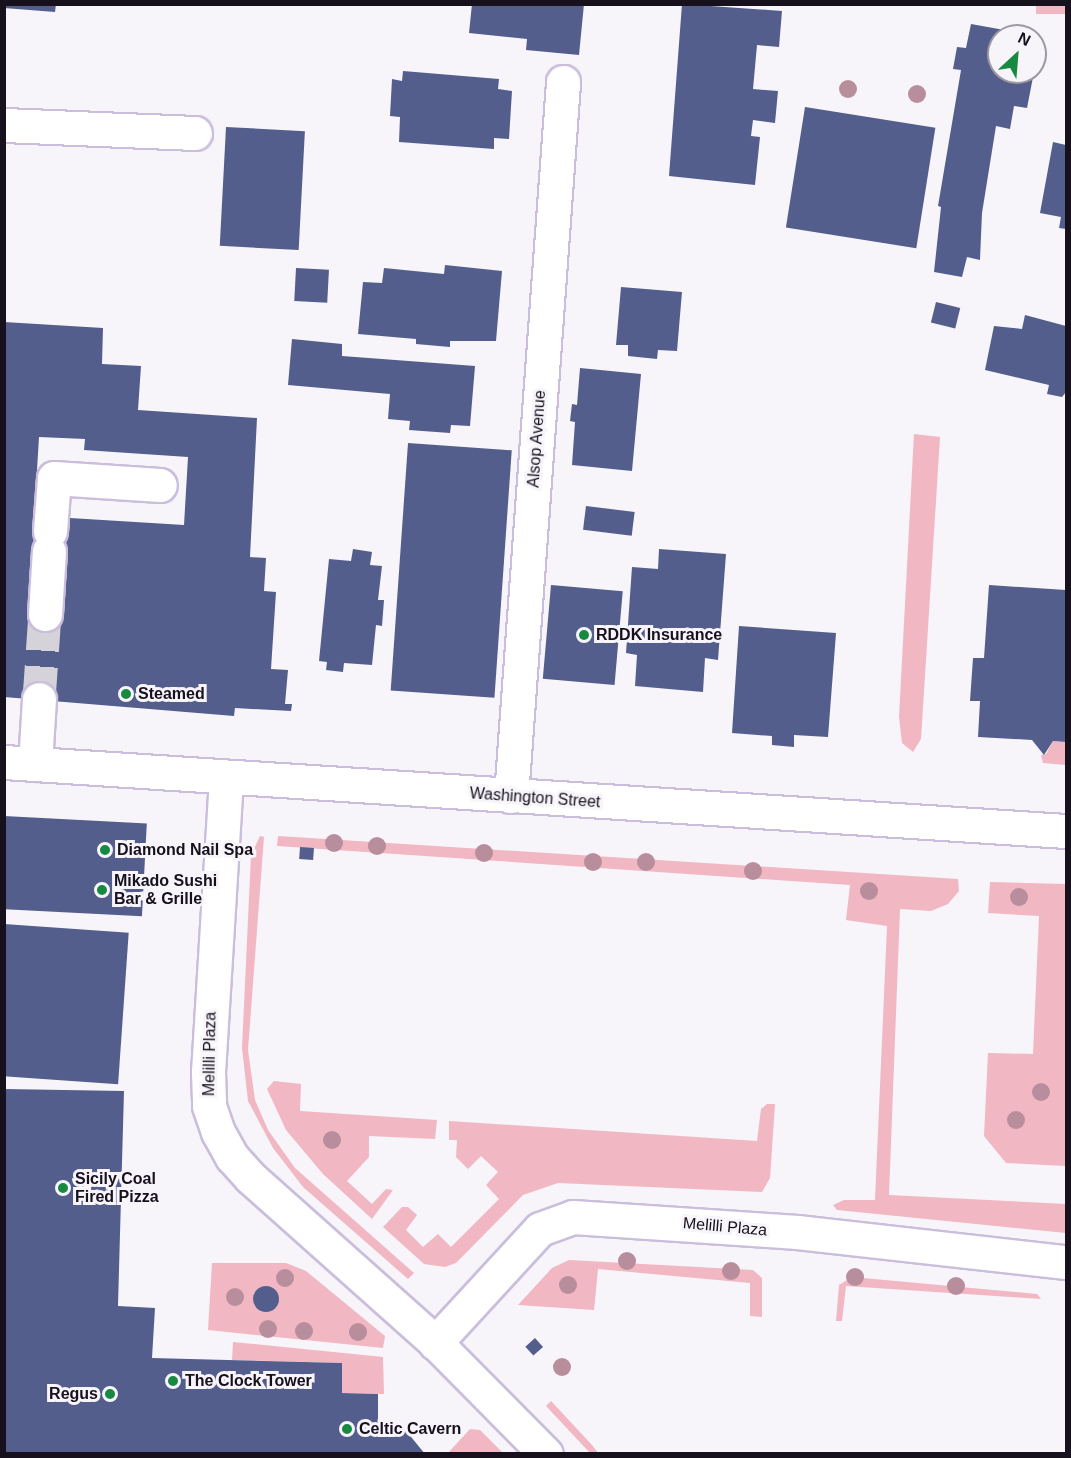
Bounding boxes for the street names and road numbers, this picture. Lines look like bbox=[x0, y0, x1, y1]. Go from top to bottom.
street label: Alsop Avenue bbox=[524, 389, 550, 489]
street label: Washington Street bbox=[469, 784, 601, 812]
street label: Melilli Plaza bbox=[200, 1012, 220, 1096]
street label: Melilli Plaza bbox=[682, 1214, 768, 1240]

